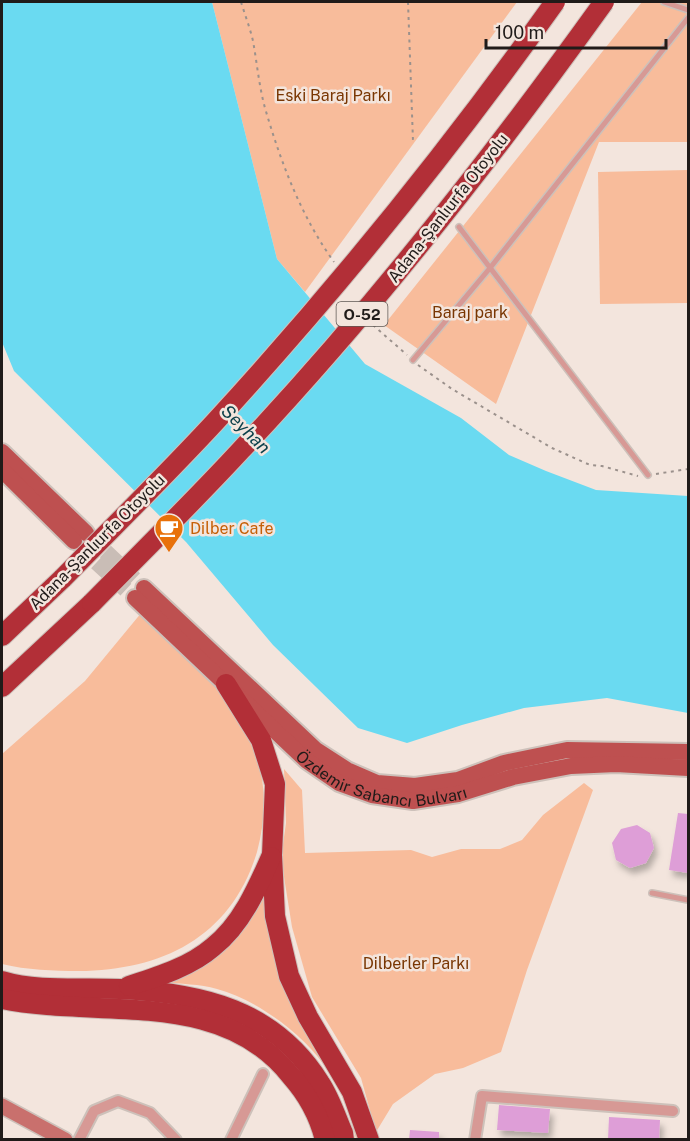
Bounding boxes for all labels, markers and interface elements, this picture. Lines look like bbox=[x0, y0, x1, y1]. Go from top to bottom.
scale bar bbox=[486, 12, 666, 50]
text: 100 m bbox=[495, 22, 544, 43]
park label: Eski Baraj Parkı bbox=[275, 86, 391, 105]
street label: Adana-Şanlıurfa Otoyolu bbox=[384, 130, 512, 286]
road number: O-52 bbox=[336, 302, 388, 326]
park label: Baraj park bbox=[432, 303, 508, 322]
water label: Seyhan bbox=[217, 400, 275, 458]
street label: Adana-Şanlıurfa Otoyolu bbox=[25, 470, 169, 614]
cafe icon: Dilber Cafe bbox=[153, 512, 185, 554]
place label: Dilber Cafe bbox=[190, 519, 273, 538]
street label: Özdemir Sabancı Bulvarı bbox=[292, 745, 469, 811]
park label: Dilberler Parkı bbox=[363, 954, 469, 973]

